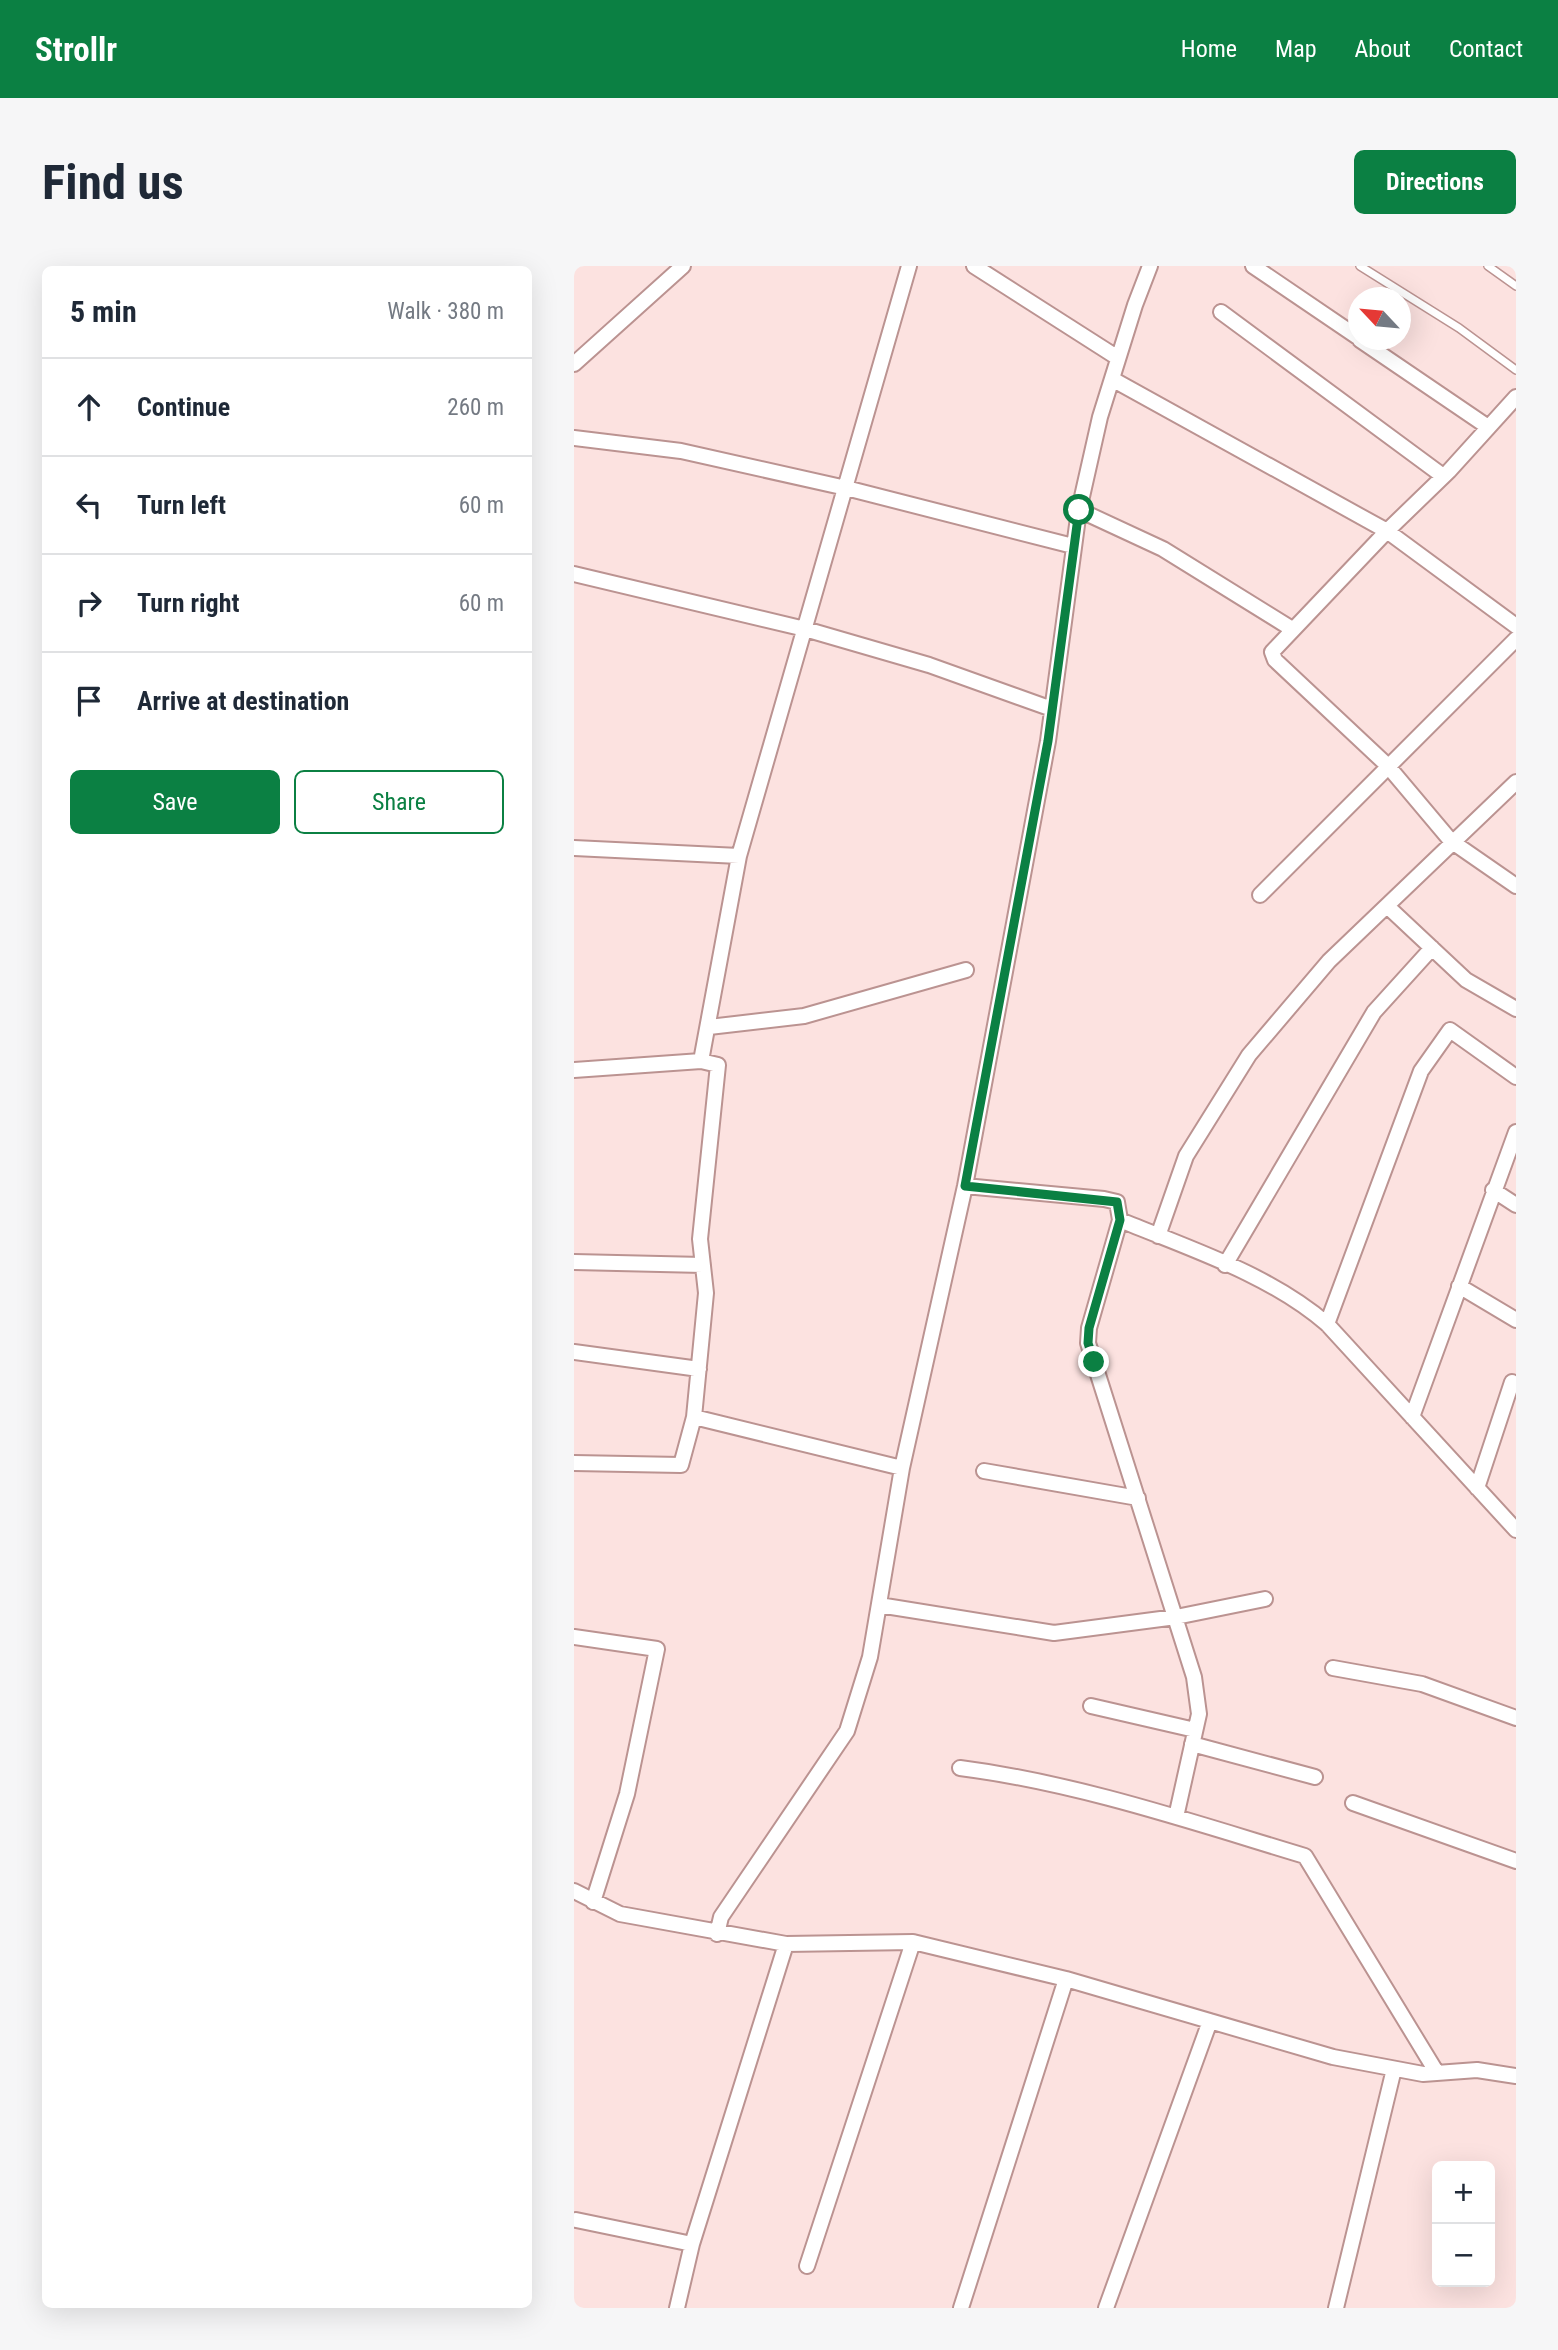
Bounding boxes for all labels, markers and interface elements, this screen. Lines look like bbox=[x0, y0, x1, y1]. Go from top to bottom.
text: Strollr bbox=[35, 30, 117, 69]
text: Home bbox=[1181, 35, 1237, 63]
text: Map bbox=[1275, 35, 1317, 63]
text: About bbox=[1355, 35, 1411, 63]
text: Contact bbox=[1449, 35, 1523, 63]
button: Directions bbox=[1354, 150, 1516, 214]
text: Find us bbox=[42, 154, 184, 211]
north arrow bbox=[1348, 287, 1411, 350]
text: 5 min bbox=[70, 294, 137, 329]
text: Walk · 380 m bbox=[387, 298, 504, 325]
icon: ahead bbox=[70, 388, 108, 426]
text: Continue bbox=[137, 392, 230, 422]
text: 260 m bbox=[447, 394, 504, 421]
icon: left bbox=[70, 486, 108, 524]
text: Turn left bbox=[137, 490, 226, 520]
text: 60 m bbox=[459, 492, 504, 519]
route start bbox=[1063, 494, 1094, 525]
icon: right bbox=[70, 584, 108, 622]
text: Turn right bbox=[137, 588, 239, 618]
text: 60 m bbox=[459, 590, 504, 617]
icon: arrive bbox=[70, 682, 108, 720]
text: Arrive at destination bbox=[137, 686, 349, 716]
button: Save bbox=[70, 770, 280, 834]
button: Share bbox=[294, 770, 504, 834]
route end bbox=[1078, 1346, 1109, 1377]
map controls bbox=[1432, 2161, 1495, 2287]
button: + bbox=[1432, 2161, 1495, 2224]
button: − bbox=[1432, 2224, 1495, 2287]

